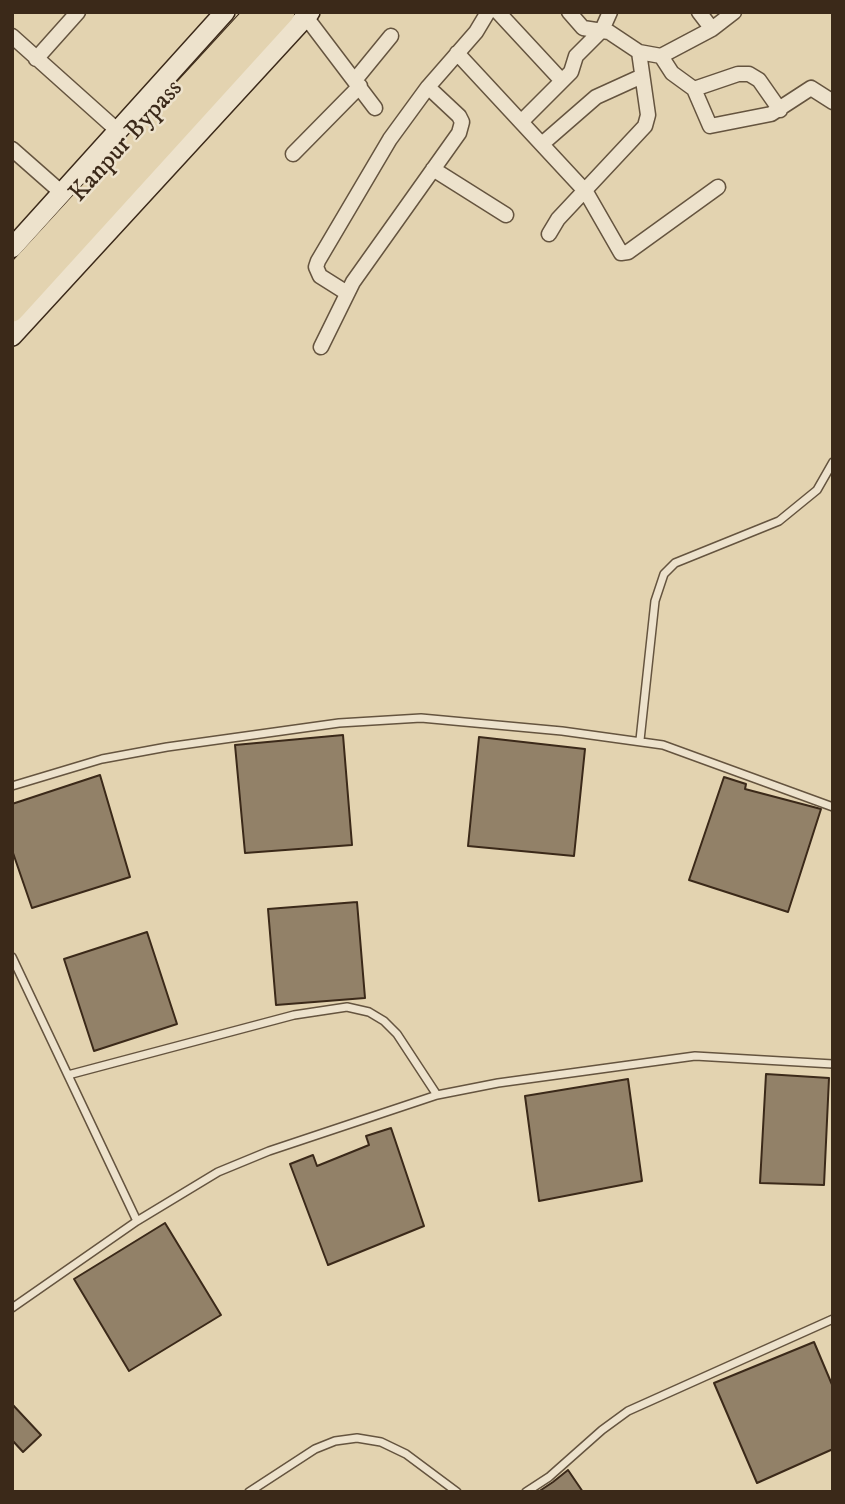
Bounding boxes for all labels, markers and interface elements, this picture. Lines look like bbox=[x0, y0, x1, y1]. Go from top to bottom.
street label: Kanpur Bypass bbox=[64, 74, 190, 210]

